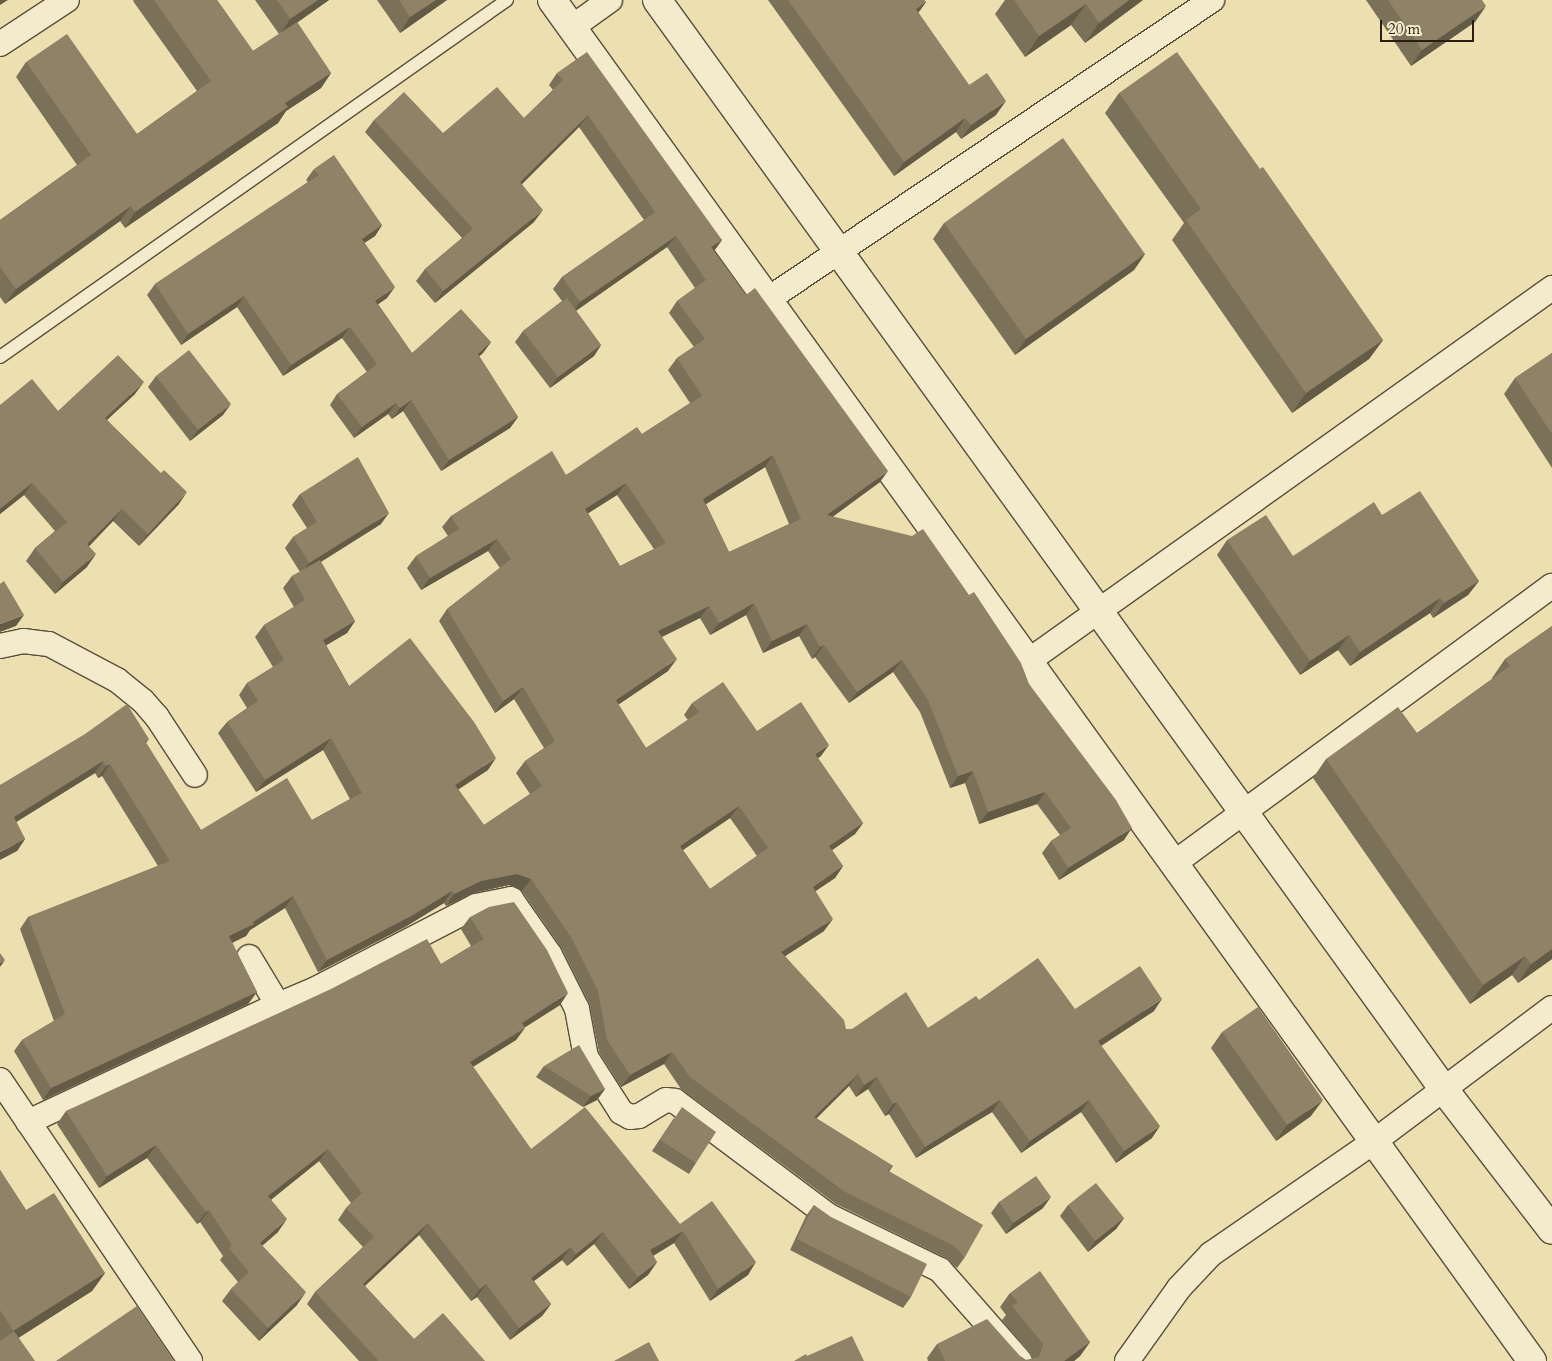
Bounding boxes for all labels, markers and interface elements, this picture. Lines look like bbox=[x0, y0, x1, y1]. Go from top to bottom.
scale bar bbox=[1382, 10, 1476, 42]
text: 20 m bbox=[1388, 19, 1420, 39]

